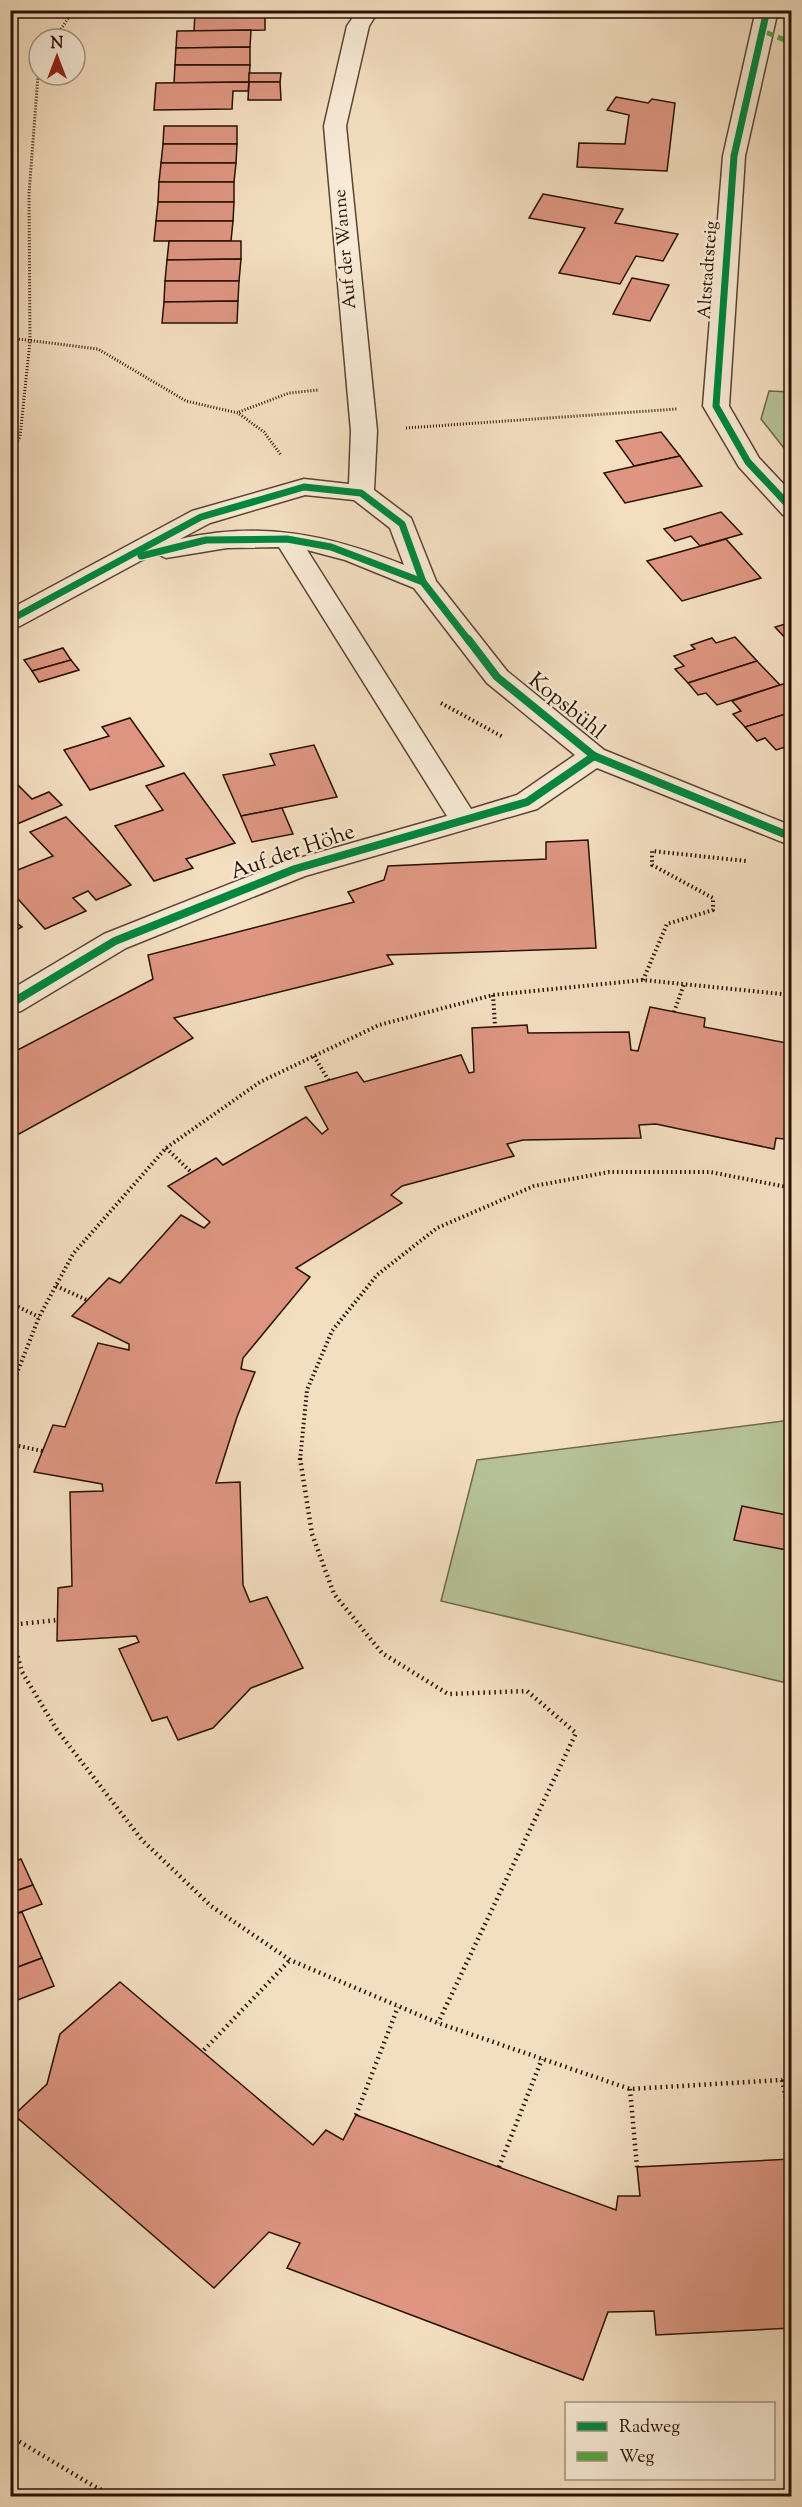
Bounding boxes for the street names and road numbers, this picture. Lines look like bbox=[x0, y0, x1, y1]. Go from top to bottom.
street label: Auf der Wanne bbox=[328, 188, 364, 310]
street label: Altstadtsteig bbox=[693, 220, 725, 320]
street label: Kopsbühl bbox=[521, 666, 611, 748]
street label: Auf der Höhe bbox=[226, 817, 360, 889]

